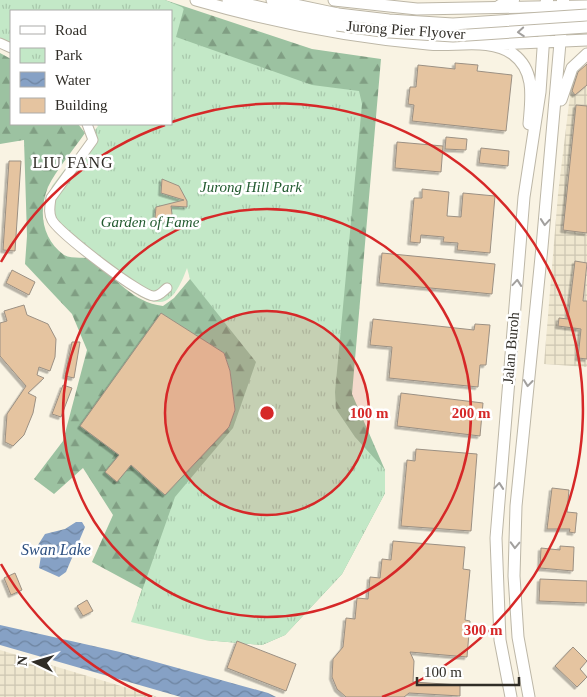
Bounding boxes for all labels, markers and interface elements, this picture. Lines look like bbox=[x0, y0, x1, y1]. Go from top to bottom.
legend bbox=[10, 10, 172, 125]
street label: Jurong Pier Flyover bbox=[346, 18, 466, 42]
text: Road bbox=[55, 22, 87, 38]
one-way arrow bbox=[517, 26, 525, 37]
text: Park bbox=[55, 47, 83, 63]
text: Water bbox=[55, 72, 90, 88]
text: Building bbox=[55, 97, 108, 113]
district label: LIU FANG bbox=[32, 154, 114, 171]
park label: Jurong Hill Park bbox=[200, 179, 302, 195]
park label: Garden of Fame bbox=[101, 214, 200, 230]
one-way arrow bbox=[540, 218, 551, 226]
one-way arrow bbox=[511, 279, 522, 287]
street label: Jalan Buroh bbox=[500, 311, 522, 385]
one-way arrow bbox=[523, 379, 534, 387]
centre of rings bbox=[258, 404, 276, 422]
text: 100 m bbox=[350, 405, 389, 421]
text: 200 m bbox=[452, 405, 491, 421]
one-way arrow bbox=[493, 482, 504, 490]
water label: Swan Lake bbox=[21, 541, 91, 558]
one-way arrow bbox=[509, 541, 520, 549]
text: 300 m bbox=[464, 622, 503, 638]
north arrow bbox=[10, 637, 60, 687]
scale bar bbox=[417, 654, 520, 686]
text: N bbox=[15, 655, 30, 667]
text: 100 m bbox=[424, 664, 462, 680]

